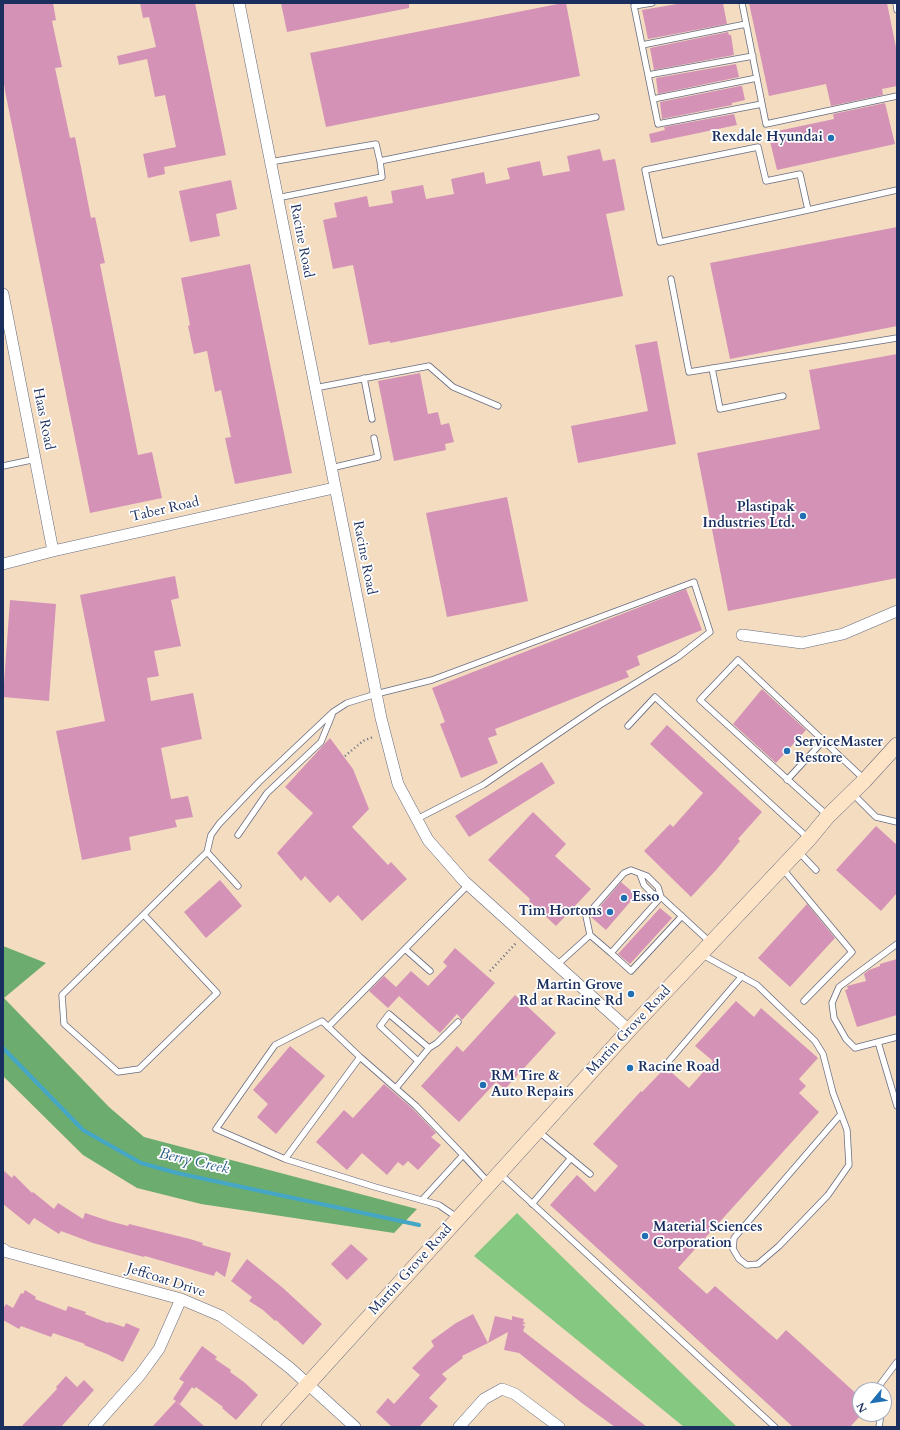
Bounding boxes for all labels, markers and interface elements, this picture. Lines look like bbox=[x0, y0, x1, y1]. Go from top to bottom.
place label: Rexdale Hyundai bbox=[712, 130, 823, 146]
marker: Rexdale Hyundai bbox=[826, 133, 836, 143]
street label: Racine Road bbox=[286, 203, 316, 279]
street label: Haas Road bbox=[29, 386, 57, 452]
street label: Taber Road bbox=[129, 494, 201, 526]
place label: Plastipak Industries Ltd. bbox=[703, 500, 795, 532]
marker: Plastipak Industries Ltd. bbox=[798, 511, 808, 521]
street label: Racine Road bbox=[349, 520, 379, 596]
place label: ServiceMaster Restore bbox=[795, 735, 883, 768]
marker: ServiceMaster Restore bbox=[782, 746, 792, 756]
place label: Esso bbox=[632, 890, 659, 906]
marker: Esso bbox=[619, 893, 629, 903]
place label: Tim Hortons bbox=[519, 904, 602, 920]
marker: Tim Hortons bbox=[605, 907, 615, 917]
place label: Martin Grove Rd at Racine Rd bbox=[519, 978, 623, 1010]
street label: Martin Grove Road bbox=[583, 983, 675, 1079]
marker: Martin Grove Rd at Racine Rd bbox=[626, 989, 636, 999]
place label: Racine Road bbox=[638, 1060, 720, 1076]
marker: Racine Road bbox=[625, 1063, 635, 1073]
place label: RM Tire & Auto Repairs bbox=[491, 1069, 574, 1102]
marker: RM Tire & Auto Repairs bbox=[478, 1080, 488, 1090]
water label: Berry Creek bbox=[157, 1145, 231, 1179]
place label: Material Sciences Corporation bbox=[653, 1220, 762, 1252]
street label: Martin Grove Road bbox=[366, 1221, 456, 1319]
marker: Material Sciences Corporation bbox=[640, 1231, 650, 1241]
street label: Jeffcoat Drive bbox=[125, 1260, 207, 1302]
north arrow bbox=[852, 1382, 892, 1422]
text: N bbox=[853, 1400, 871, 1415]

